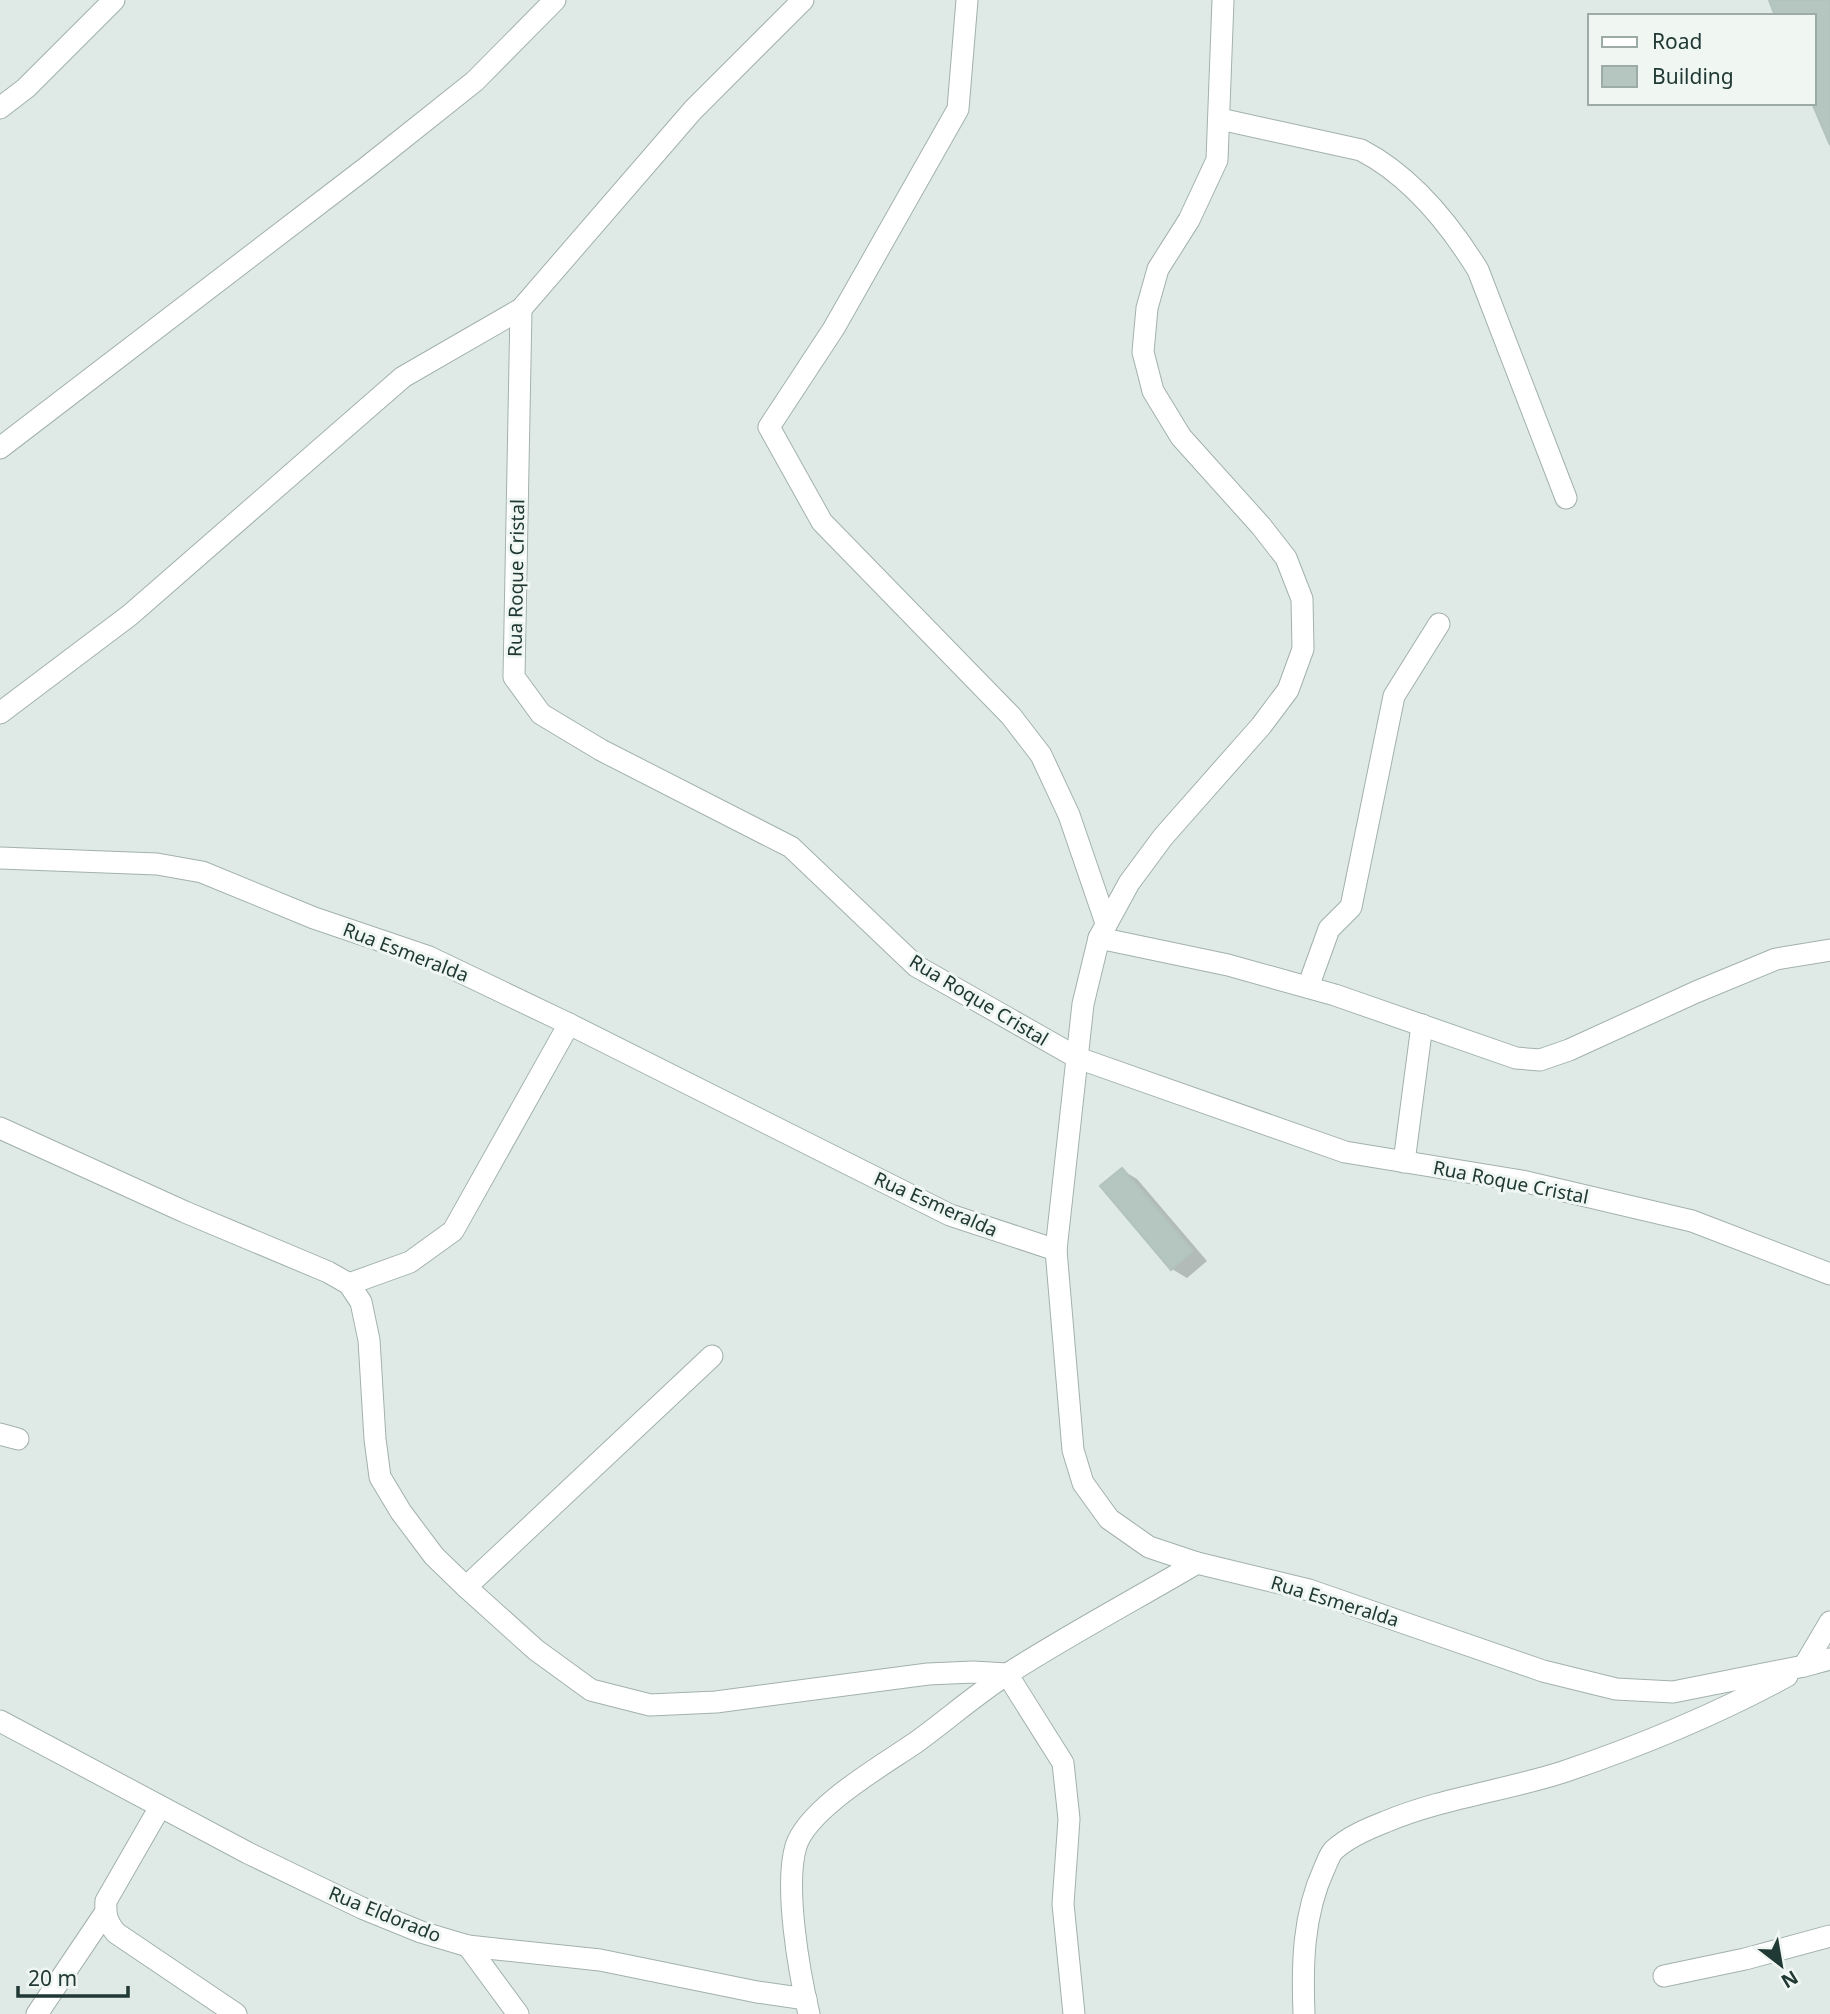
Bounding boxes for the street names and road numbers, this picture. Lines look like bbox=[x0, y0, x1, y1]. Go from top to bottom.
street label: Rua Roque Cristal bbox=[502, 499, 530, 657]
street label: Rua Esmeralda bbox=[339, 916, 473, 988]
street label: Rua Roque Cristal bbox=[905, 948, 1053, 1052]
street label: Rua Roque Cristal bbox=[1431, 1154, 1591, 1210]
street label: Rua Esmeralda bbox=[870, 1165, 1002, 1243]
street label: Rua Esmeralda bbox=[1268, 1569, 1402, 1633]
street label: Rua Eldorado bbox=[325, 1880, 445, 1948]

